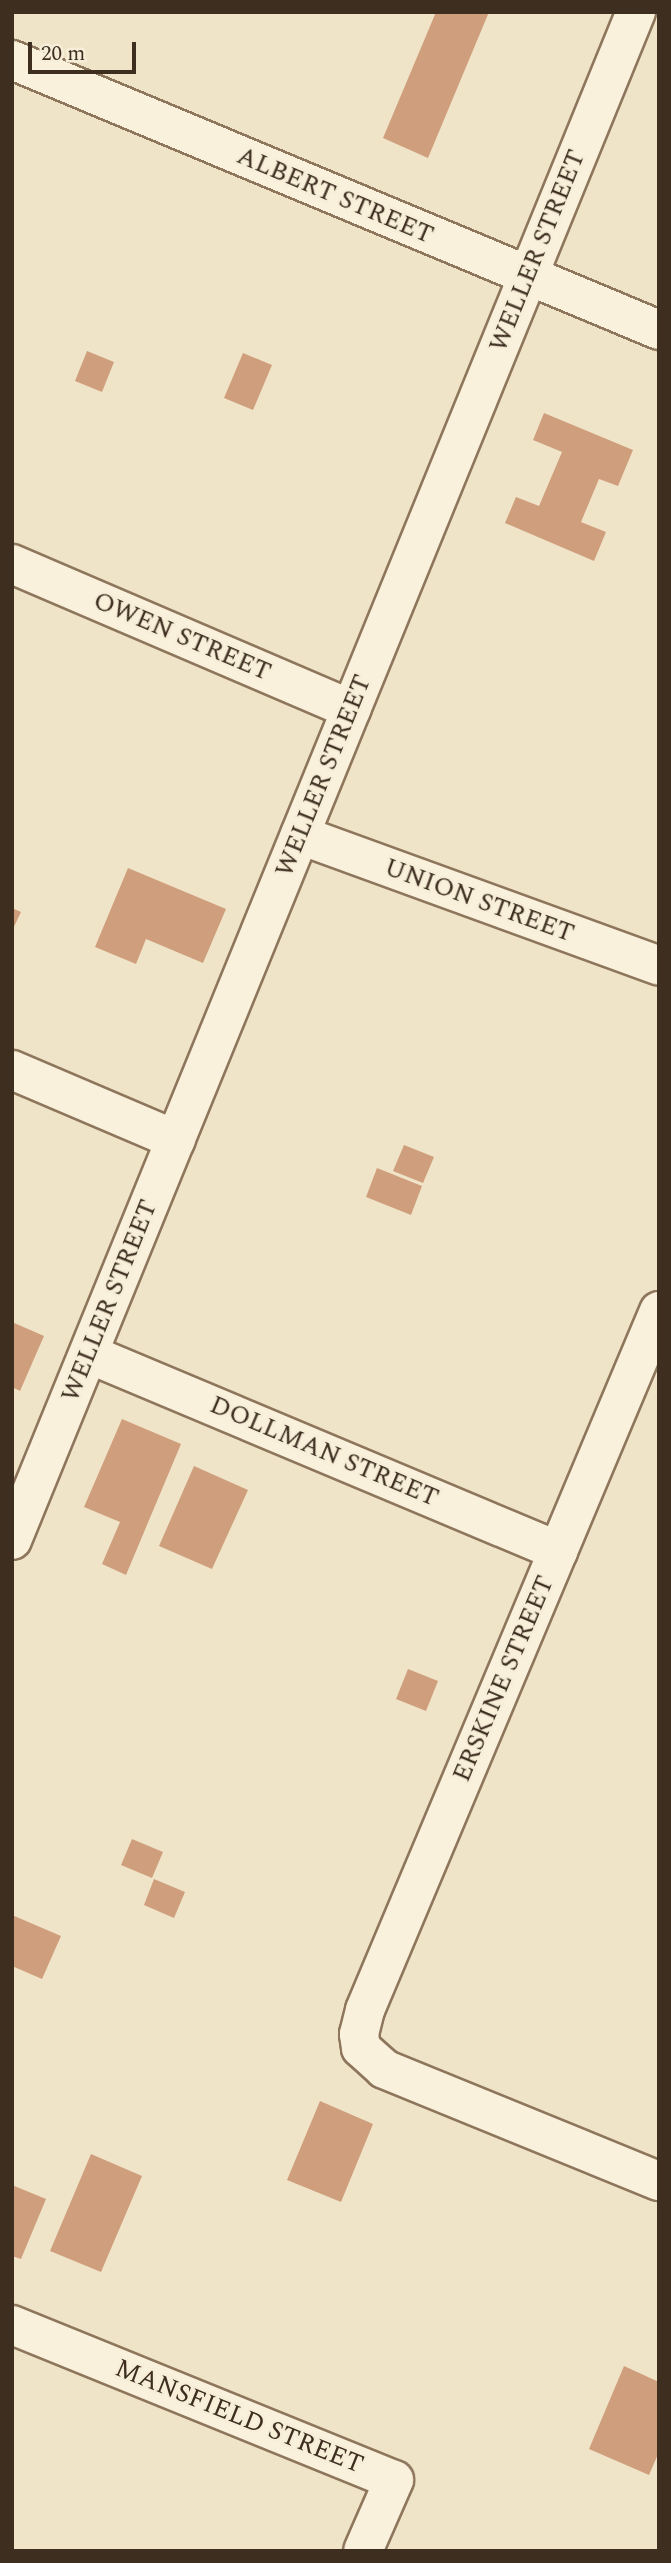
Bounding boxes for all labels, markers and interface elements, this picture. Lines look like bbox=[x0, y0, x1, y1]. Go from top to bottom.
scale bar bbox=[32, 28, 140, 72]
text: 20 m bbox=[41, 38, 85, 70]
street label: ALBERT STREET bbox=[232, 140, 438, 252]
street label: WELLER STREET bbox=[483, 145, 593, 357]
street label: OWEN STREET bbox=[88, 585, 276, 689]
street label: WELLER STREET bbox=[269, 670, 379, 882]
street label: UNION STREET bbox=[380, 852, 578, 950]
street label: WELLER STREET bbox=[55, 1195, 165, 1407]
street label: DOLLMAN STREET bbox=[205, 1390, 443, 1514]
street label: ERSKINE STREET bbox=[447, 1571, 561, 1787]
street label: MANSFIELD STREET bbox=[110, 2353, 368, 2481]

